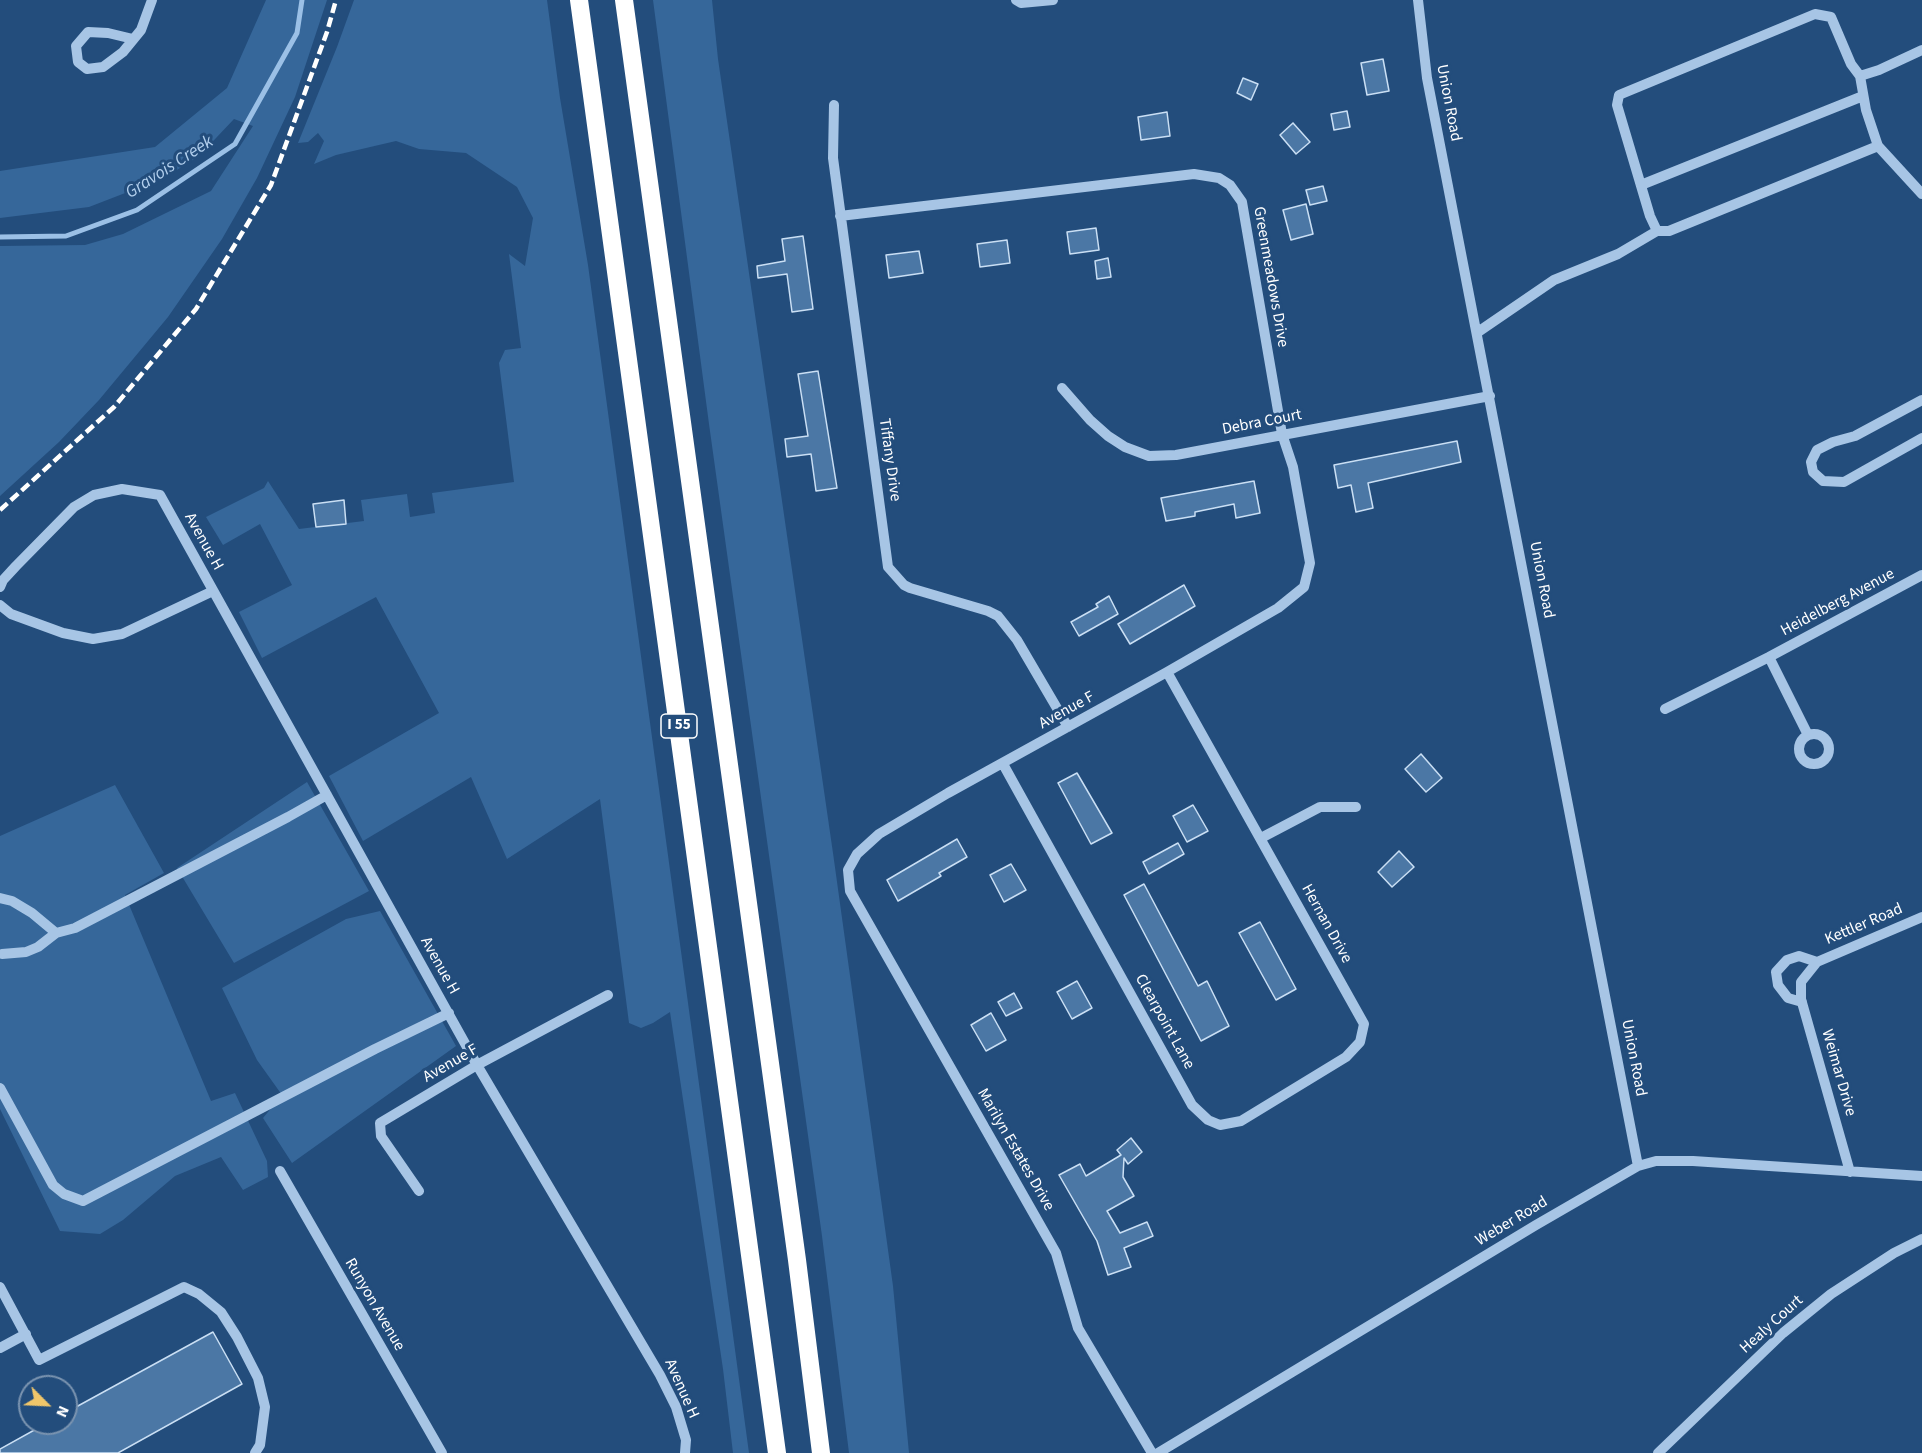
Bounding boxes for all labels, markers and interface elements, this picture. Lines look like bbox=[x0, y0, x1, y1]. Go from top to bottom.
street label: Union Road bbox=[1431, 63, 1465, 143]
water label: Gravois Creek bbox=[122, 132, 218, 204]
street label: Greenmeadows Drive bbox=[1248, 205, 1292, 349]
street label: Debra Court bbox=[1221, 406, 1303, 440]
street label: Tiffany Drive bbox=[874, 417, 904, 503]
street label: Avenue H bbox=[179, 510, 227, 574]
street label: Union Road bbox=[1524, 540, 1558, 620]
street label: Heidelberg Avenue bbox=[1778, 565, 1898, 641]
street label: Avenue F bbox=[1036, 688, 1098, 734]
road number: I 55 bbox=[661, 714, 697, 738]
street label: Hernan Drive bbox=[1296, 881, 1356, 967]
street label: Kettler Road bbox=[1822, 900, 1906, 950]
street label: Avenue H bbox=[415, 934, 463, 998]
street label: Clearpoint Lane bbox=[1130, 971, 1198, 1073]
street label: Union Road bbox=[1616, 1018, 1650, 1098]
street label: Weimar Drive bbox=[1816, 1027, 1860, 1119]
street label: Avenue F bbox=[420, 1041, 482, 1087]
street label: Marilyn Estates Drive bbox=[972, 1085, 1058, 1215]
street label: Weber Road bbox=[1473, 1193, 1551, 1251]
street label: Runyon Avenue bbox=[340, 1255, 408, 1355]
street label: Healy Court bbox=[1736, 1292, 1808, 1358]
street label: Avenue H bbox=[659, 1356, 703, 1422]
north arrow bbox=[18, 1375, 78, 1435]
text: N bbox=[50, 1402, 75, 1421]

